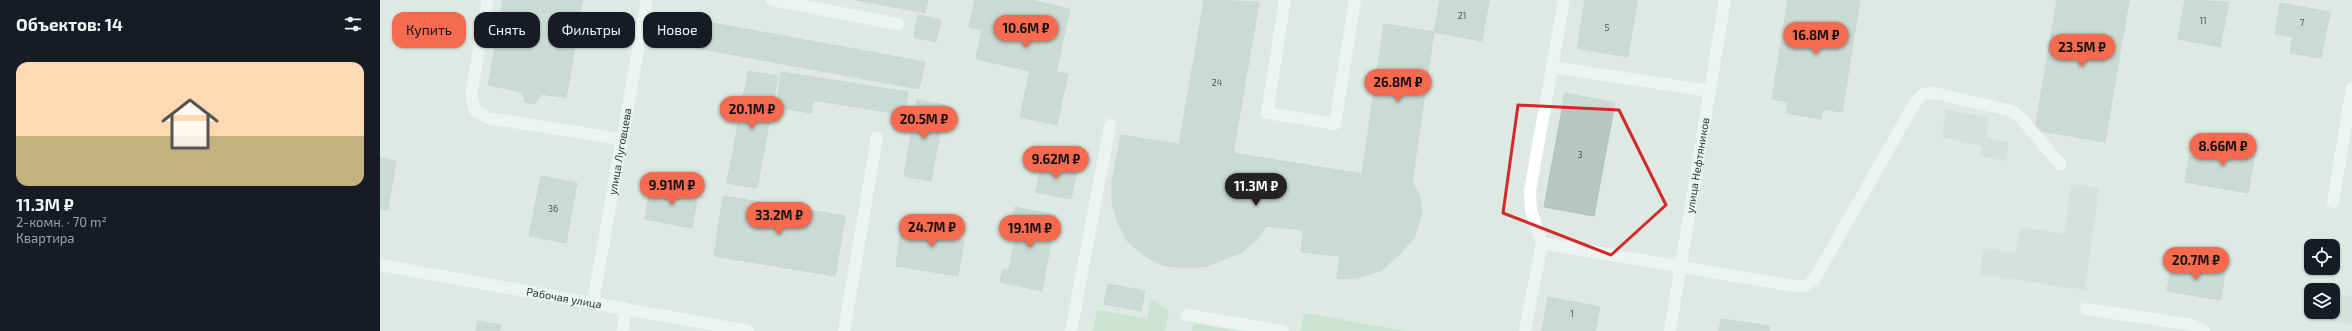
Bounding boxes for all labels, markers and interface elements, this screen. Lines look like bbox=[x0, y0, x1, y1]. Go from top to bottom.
house number: 21 bbox=[1458, 10, 1466, 21]
chip: Купить bbox=[392, 12, 466, 48]
chip: Снять bbox=[474, 12, 540, 48]
chip: Фильтры bbox=[548, 12, 635, 48]
chip: Новое bbox=[643, 12, 712, 48]
icon: filters bbox=[342, 13, 364, 35]
text: Объектов: 14 bbox=[16, 14, 123, 34]
pin: 10.6M ₽ bbox=[989, 15, 1063, 49]
house number: 11 bbox=[2199, 15, 2207, 26]
house number: 7 bbox=[2300, 17, 2305, 28]
text: 10.6M ₽ bbox=[1002, 20, 1050, 36]
house number: 5 bbox=[1605, 22, 1610, 33]
pin: 16.8M ₽ bbox=[1779, 22, 1853, 56]
text: 16.8M ₽ bbox=[1793, 27, 1839, 43]
pin: 23.5M ₽ bbox=[2045, 34, 2119, 68]
text: 23.5M ₽ bbox=[2058, 39, 2106, 55]
pin: 26.8M ₽ bbox=[1361, 69, 1435, 103]
text: 26.8M ₽ bbox=[1374, 74, 1422, 90]
house number: 24 bbox=[1212, 77, 1223, 88]
icon: home bbox=[154, 88, 226, 160]
pin: 20.1M ₽ bbox=[715, 96, 789, 130]
text: 20.1M ₽ bbox=[729, 101, 775, 117]
pin: 20.5M ₽ bbox=[887, 106, 961, 140]
street label: улица Луговцева bbox=[605, 107, 634, 196]
text: 20.5M ₽ bbox=[900, 111, 948, 127]
street label: улица Нефтяников bbox=[1683, 116, 1711, 214]
pin: 8.66M ₽ bbox=[2186, 133, 2260, 167]
text: 8.66M ₽ bbox=[2199, 138, 2248, 154]
pin: 9.62M ₽ bbox=[1019, 146, 1093, 180]
house number: 3 bbox=[1577, 149, 1583, 160]
text: 9.62M ₽ bbox=[1032, 151, 1080, 167]
pin: 9.91M ₽ bbox=[635, 172, 709, 206]
pin: 11.3M ₽ bbox=[1219, 173, 1293, 207]
text: 9.91M ₽ bbox=[649, 177, 695, 193]
text: 11.3M ₽ bbox=[1234, 178, 1278, 194]
text: 11.3M ₽ bbox=[16, 194, 74, 214]
pin: 33.2M ₽ bbox=[742, 202, 816, 236]
house number: 36 bbox=[548, 203, 558, 214]
text: 33.2M ₽ bbox=[755, 207, 803, 223]
text: 2-комн. · 70 m² bbox=[16, 214, 107, 230]
pin: 24.7M ₽ bbox=[895, 214, 969, 248]
pin: 19.1M ₽ bbox=[993, 215, 1067, 249]
text: 24.7M ₽ bbox=[908, 219, 956, 235]
text: 19.1M ₽ bbox=[1008, 220, 1052, 236]
text: Квартира bbox=[16, 230, 75, 246]
map controls bbox=[2304, 239, 2340, 319]
button: locate bbox=[2304, 239, 2340, 275]
pin: 20.7M ₽ bbox=[2159, 247, 2233, 281]
text: 20.7M ₽ bbox=[2172, 252, 2220, 268]
button: layers bbox=[2304, 283, 2340, 319]
street label: Рабочая улица bbox=[525, 284, 603, 311]
house number: 1 bbox=[1570, 308, 1574, 319]

